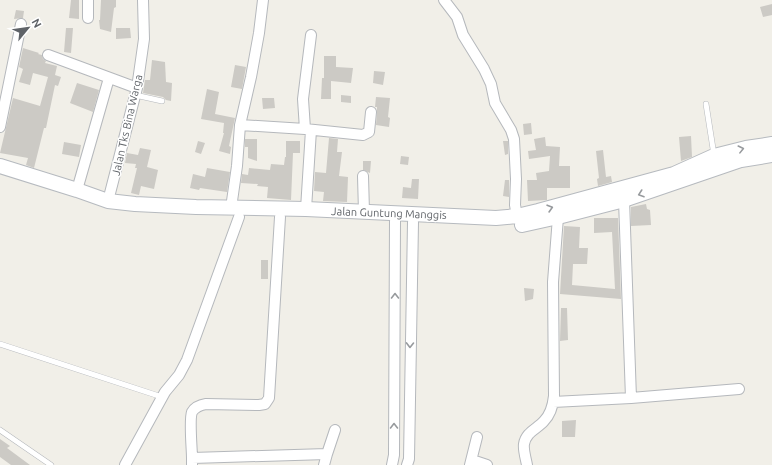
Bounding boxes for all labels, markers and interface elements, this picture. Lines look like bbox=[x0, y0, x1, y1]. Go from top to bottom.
north arrow bbox=[8, 8, 48, 48]
text: N bbox=[30, 17, 44, 30]
street label: Jalan Tks Bina Warga bbox=[110, 73, 144, 177]
one-way arrow bbox=[737, 146, 744, 154]
one-way arrow bbox=[638, 189, 645, 198]
one-way arrow bbox=[546, 204, 553, 213]
street label: Jalan Guntung Manggis bbox=[331, 205, 447, 221]
one-way arrow bbox=[391, 293, 399, 299]
one-way arrow bbox=[406, 342, 414, 348]
one-way arrow bbox=[390, 423, 398, 429]

